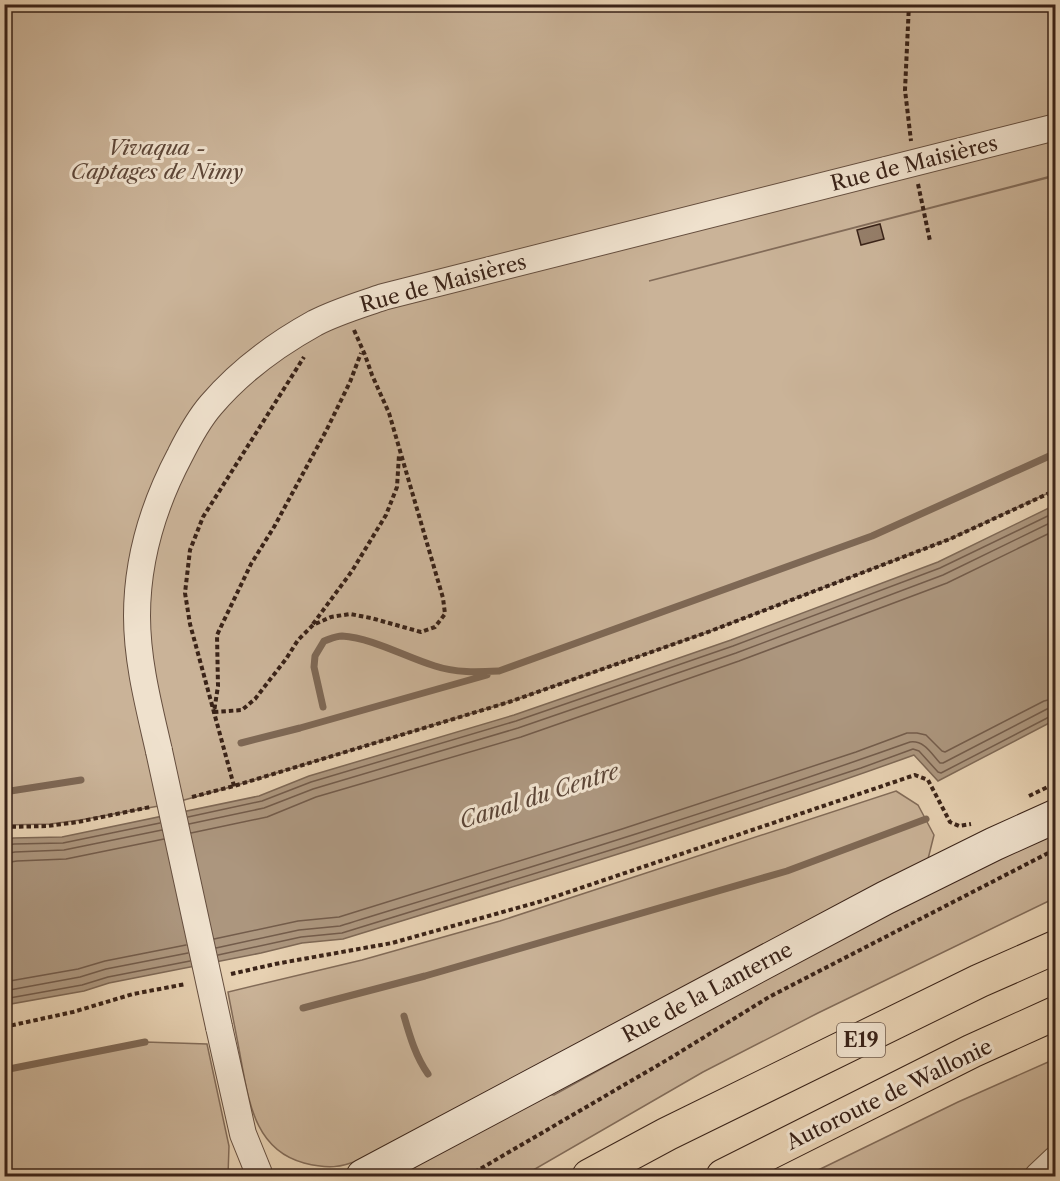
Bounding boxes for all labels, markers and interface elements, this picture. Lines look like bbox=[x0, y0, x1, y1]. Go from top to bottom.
street label: Rue de Maisières bbox=[828, 130, 1000, 196]
park label: Vivaqua - Captages de Nimy bbox=[71, 135, 244, 184]
street label: Rue de Maisières bbox=[357, 249, 529, 317]
water label: Canal du Centre bbox=[456, 757, 624, 835]
street label: Rue de la Lanterne bbox=[618, 937, 796, 1047]
road number: E19 bbox=[837, 1023, 885, 1057]
street label: Autoroute de Wallonie bbox=[781, 1033, 996, 1155]

